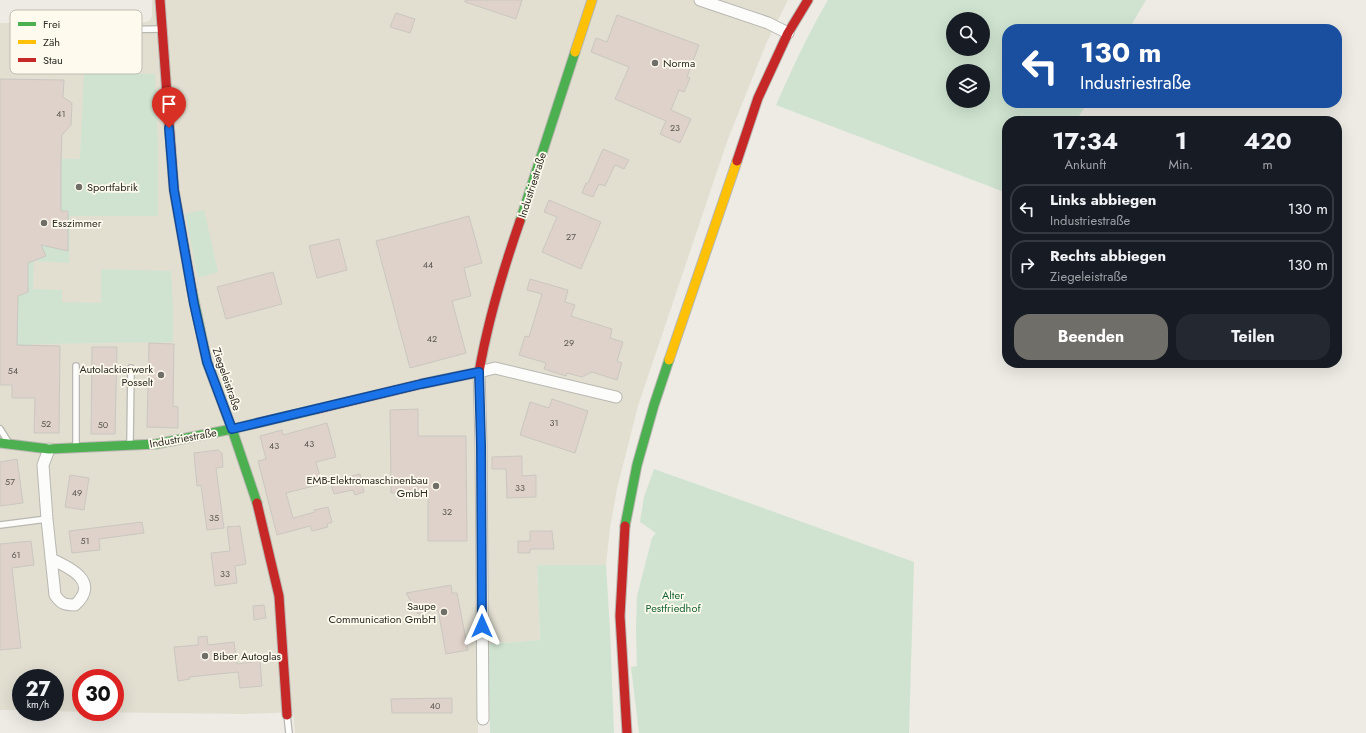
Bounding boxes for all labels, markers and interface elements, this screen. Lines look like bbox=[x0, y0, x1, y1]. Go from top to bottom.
legend bbox=[10, 10, 142, 74]
map controls bbox=[946, 12, 990, 108]
button: search bbox=[946, 12, 990, 56]
text: Frei bbox=[43, 16, 61, 32]
text: 130 m bbox=[1080, 32, 1162, 73]
text: Zäh bbox=[43, 34, 60, 50]
icon: left bbox=[1014, 40, 1066, 92]
text: Stau bbox=[43, 52, 63, 68]
place label: Norma bbox=[663, 55, 695, 71]
marker: Norma bbox=[650, 58, 660, 68]
button: layers bbox=[946, 64, 990, 108]
text: Industriestraße bbox=[1080, 70, 1191, 96]
pin bbox=[152, 87, 186, 128]
icon: arrive bbox=[158, 93, 180, 115]
house number: 41 bbox=[56, 107, 66, 120]
house number: 23 bbox=[670, 121, 680, 134]
text: 17:34 bbox=[1052, 123, 1118, 158]
text: 1 bbox=[1175, 123, 1187, 158]
text: 420 bbox=[1243, 123, 1292, 158]
street label: Industriestraße bbox=[514, 150, 550, 220]
text: Ankunft bbox=[1065, 155, 1106, 174]
text: Min. bbox=[1169, 155, 1193, 174]
text: m bbox=[1263, 155, 1273, 174]
place label: Sportfabrik bbox=[87, 179, 138, 195]
marker: Sportfabrik bbox=[74, 182, 84, 192]
text: Links abbiegen bbox=[1050, 189, 1156, 211]
icon: left bbox=[1016, 198, 1038, 220]
text: 130 m bbox=[1288, 198, 1328, 220]
text: Industriestraße bbox=[1050, 211, 1130, 230]
place label: Esszimmer bbox=[52, 215, 102, 231]
marker: Esszimmer bbox=[39, 218, 49, 228]
house number: 27 bbox=[566, 230, 576, 243]
text: Rechts abbiegen bbox=[1050, 245, 1166, 267]
icon: right bbox=[1016, 254, 1038, 276]
text: 130 m bbox=[1288, 254, 1328, 276]
house number: 44 bbox=[423, 258, 433, 271]
text: Ziegeleistraße bbox=[1050, 267, 1127, 286]
button: Beenden bbox=[1014, 314, 1168, 360]
button: Teilen bbox=[1176, 314, 1330, 360]
house number: 42 bbox=[427, 332, 437, 345]
house number: 29 bbox=[564, 336, 574, 349]
street label: Ziegeleistraße bbox=[209, 345, 245, 413]
place label: Autolackierwerk Posselt bbox=[79, 361, 153, 390]
house number: 54 bbox=[8, 364, 18, 377]
marker: Autolackierwerk Posselt bbox=[156, 370, 166, 380]
house number: 31 bbox=[550, 416, 558, 429]
house number: 52 bbox=[41, 417, 51, 430]
house number: 50 bbox=[98, 418, 109, 431]
street label: Industriestraße bbox=[148, 424, 218, 452]
house number: 43 bbox=[304, 437, 314, 450]
house number: 43 bbox=[269, 439, 279, 452]
place label: EMB-Elektromaschinenbau GmbH bbox=[307, 472, 428, 501]
house number: 57 bbox=[5, 475, 15, 488]
marker: EMB-Elektromaschinenbau GmbH bbox=[431, 481, 441, 491]
house number: 33 bbox=[515, 481, 525, 494]
house number: 49 bbox=[72, 486, 82, 499]
house number: 32 bbox=[442, 505, 452, 518]
house number: 35 bbox=[209, 511, 219, 524]
house number: 51 bbox=[80, 534, 90, 547]
house number: 61 bbox=[11, 548, 21, 561]
house number: 33 bbox=[220, 567, 230, 580]
park label: Alter Pestfriedhof bbox=[645, 587, 701, 616]
place label: Saupe Communication GmbH bbox=[329, 598, 436, 627]
position arrow bbox=[461, 605, 503, 647]
marker: Saupe Communication GmbH bbox=[439, 607, 449, 617]
place label: Biber Autoglas bbox=[213, 648, 282, 664]
marker: Biber Autoglas bbox=[200, 651, 210, 661]
speed limit sign: 30 bbox=[72, 669, 124, 721]
text: 27 bbox=[25, 675, 51, 704]
text: km/h bbox=[27, 697, 49, 712]
house number: 40 bbox=[430, 699, 441, 712]

